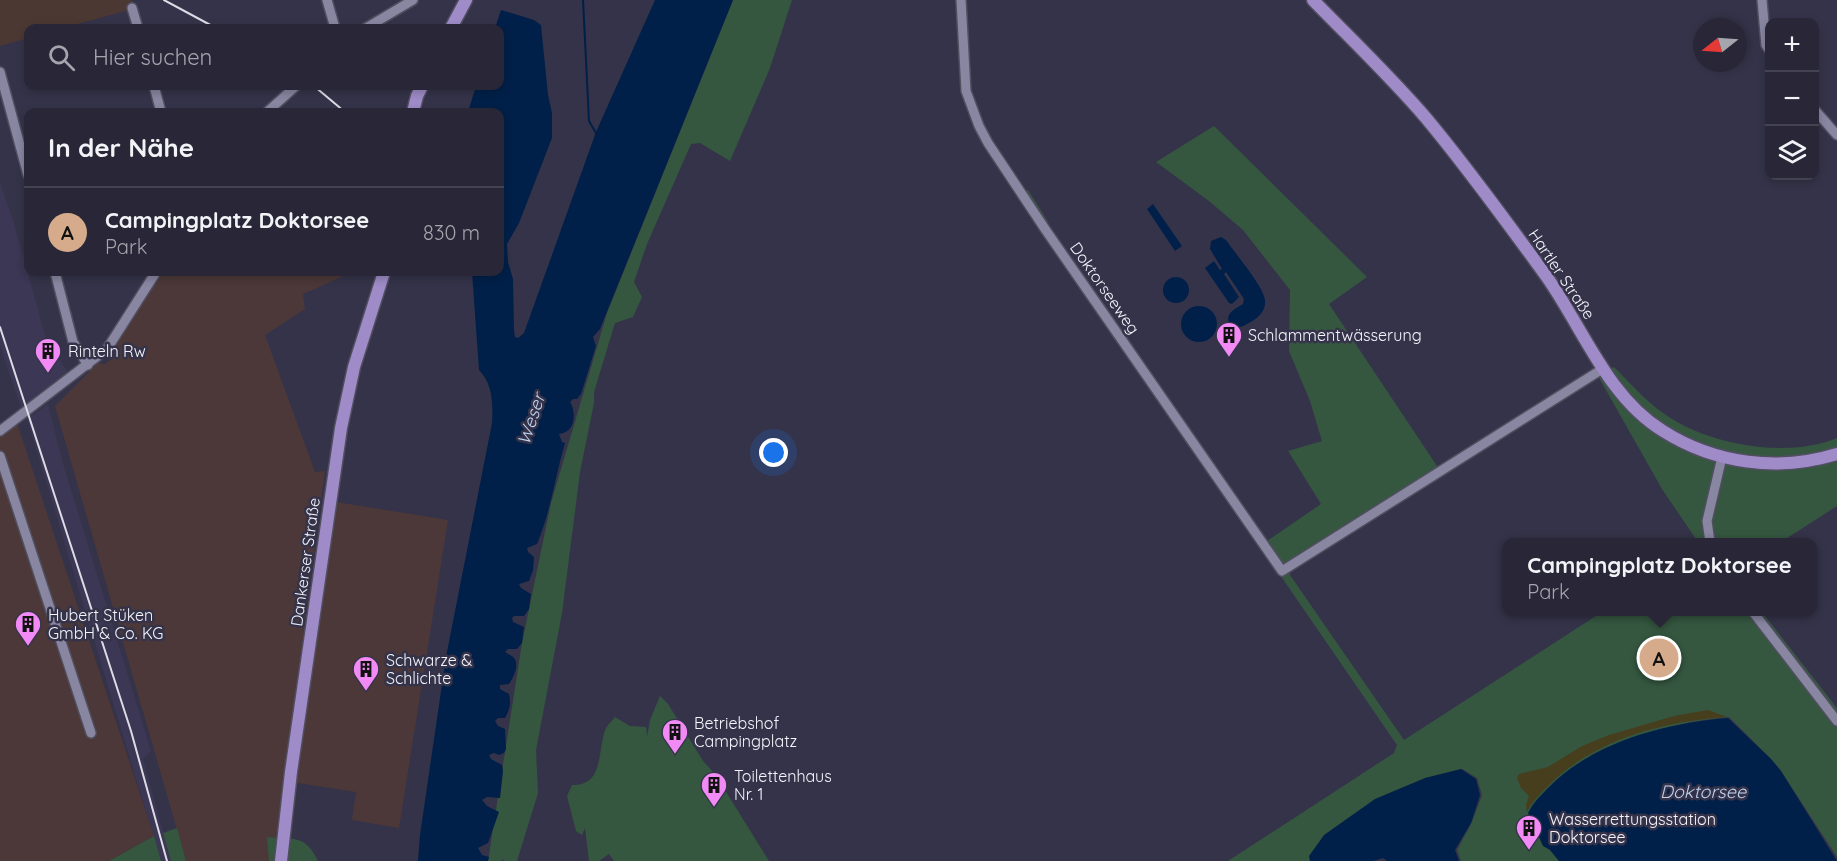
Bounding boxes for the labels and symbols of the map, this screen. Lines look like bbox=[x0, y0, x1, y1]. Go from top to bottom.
north arrow bbox=[1693, 18, 1747, 72]
street label: Hartler Straße bbox=[1524, 225, 1600, 323]
street label: Doktorseeweg bbox=[1066, 238, 1144, 338]
building icon: Schlammentwässerung bbox=[1214, 320, 1244, 358]
place label: Schlammentwässerung bbox=[1248, 325, 1422, 345]
building icon: Rinteln Rw bbox=[33, 336, 63, 374]
place label: Rinteln Rw bbox=[68, 341, 146, 361]
water label: Weser bbox=[512, 388, 551, 448]
your location bbox=[759, 438, 788, 467]
street label: Dankerser Straße bbox=[286, 496, 324, 628]
place label: Hubert Stüken GmbH & Co. KG bbox=[48, 605, 163, 643]
building icon: Hubert Stüken GmbH & Co. KG bbox=[13, 609, 43, 647]
pin: A bbox=[1640, 636, 1678, 680]
place label: Schwarze & Schlichte bbox=[386, 650, 472, 688]
building icon: Schwarze & Schlichte bbox=[351, 654, 381, 692]
place label: Betriebshof Campingplatz bbox=[694, 713, 797, 751]
building icon: Betriebshof Campingplatz bbox=[660, 717, 690, 755]
place label: Toilettenhaus Nr. 1 bbox=[734, 766, 832, 804]
building icon: Toilettenhaus Nr. 1 bbox=[699, 770, 729, 808]
water label: Doktorsee bbox=[1660, 780, 1747, 803]
place label: Wasserrettungsstation Doktorsee bbox=[1549, 809, 1716, 847]
building icon: Wasserrettungsstation Doktorsee bbox=[1514, 813, 1544, 851]

